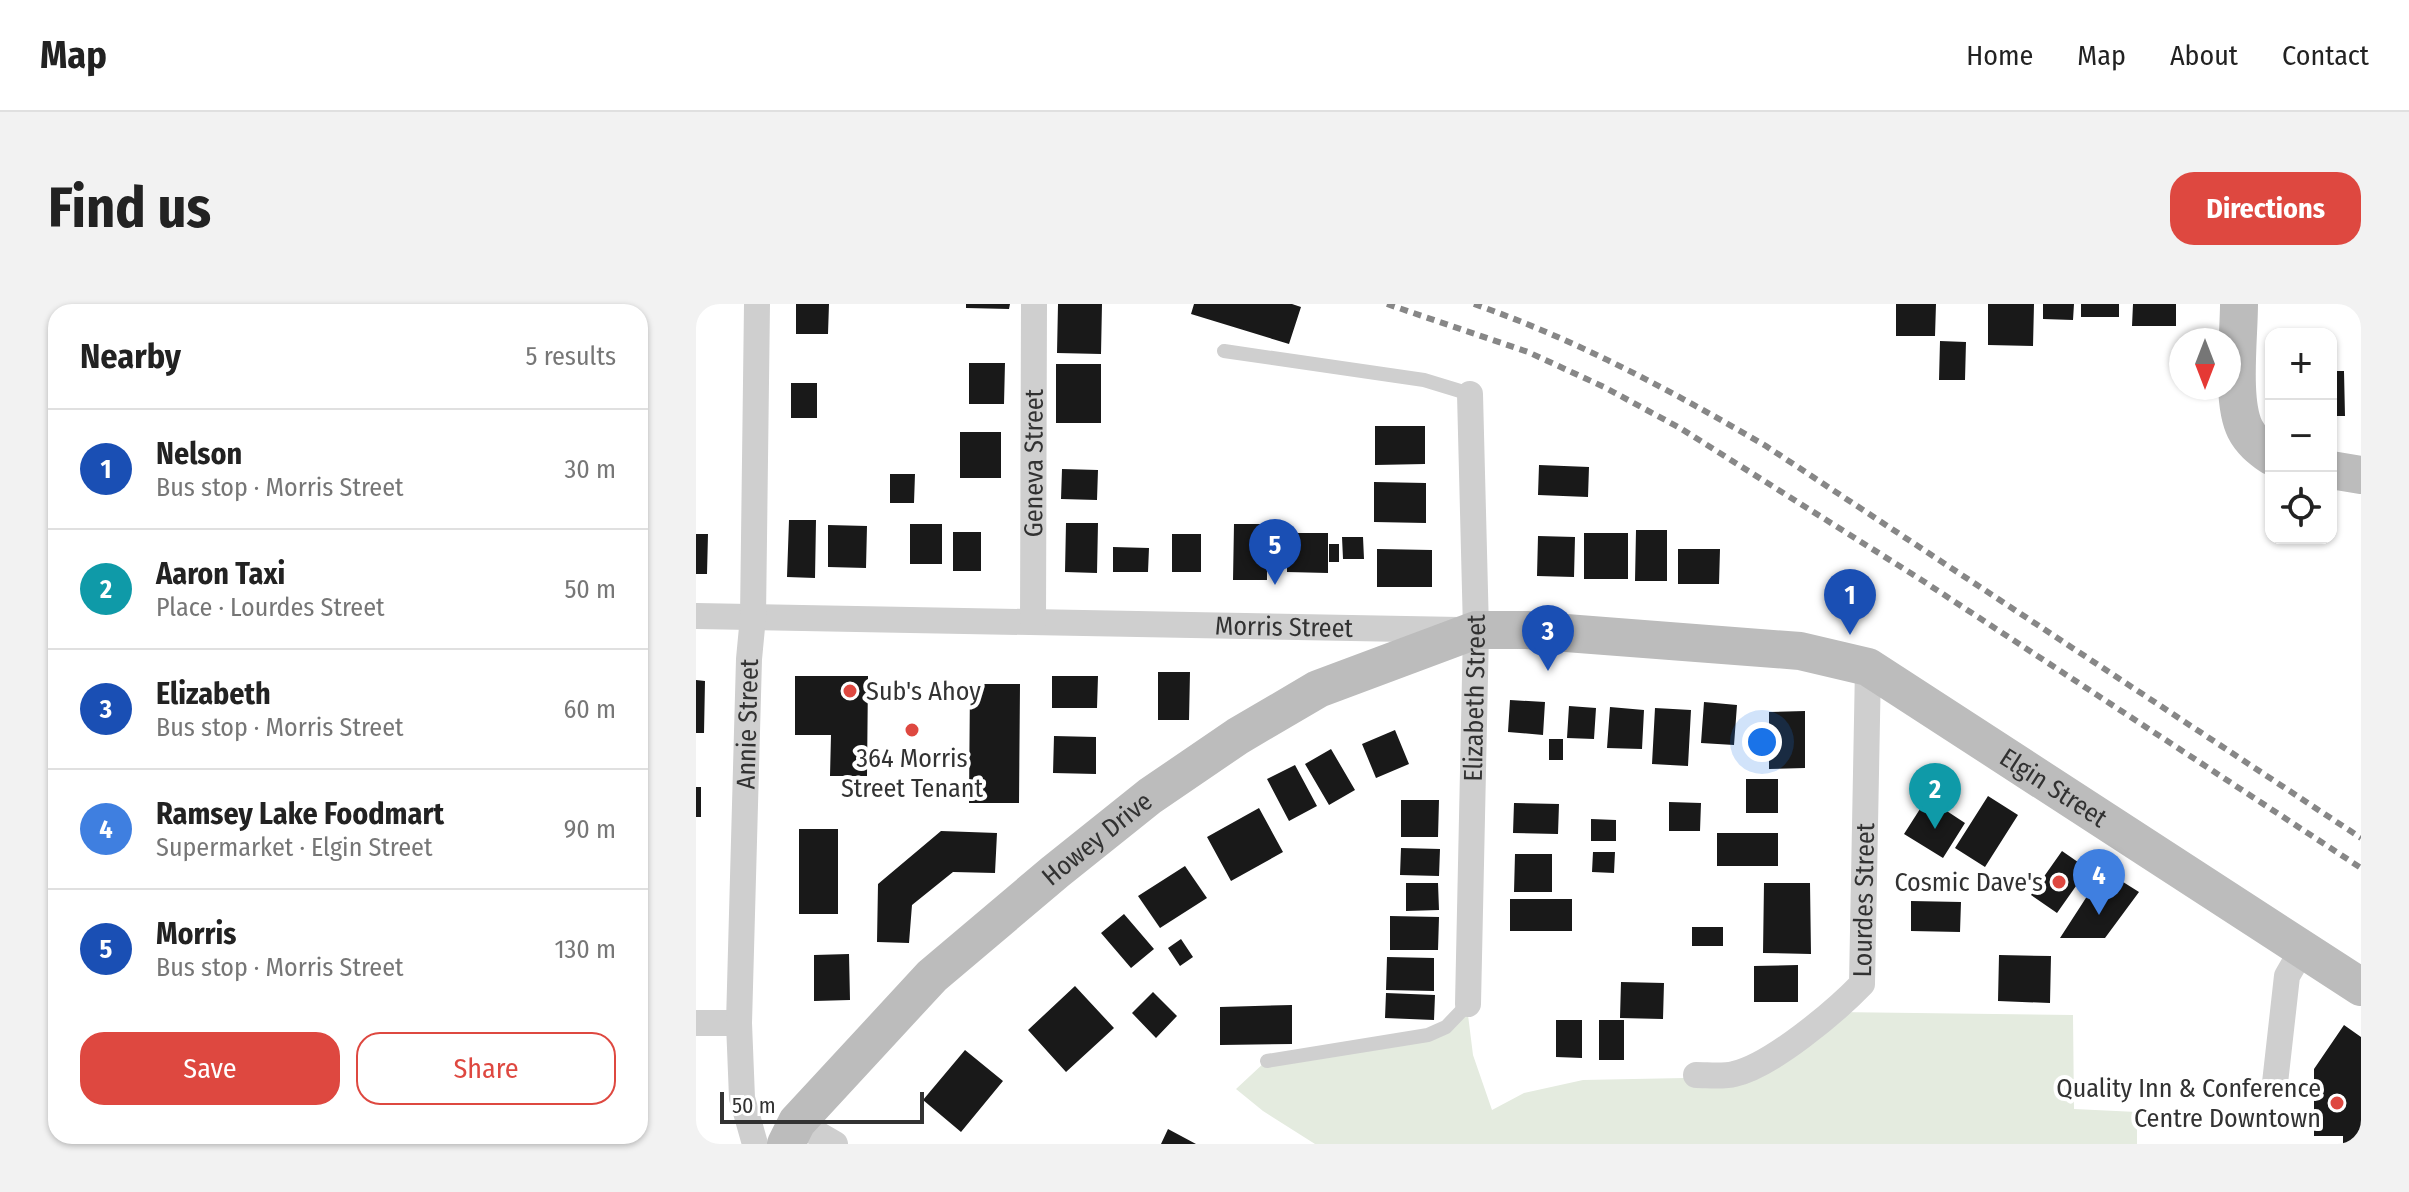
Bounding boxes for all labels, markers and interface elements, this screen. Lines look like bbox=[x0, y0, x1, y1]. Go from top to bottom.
text: Map bbox=[40, 32, 107, 78]
text: Home bbox=[1966, 39, 2033, 72]
text: Map bbox=[2077, 39, 2126, 72]
text: About bbox=[2170, 39, 2238, 72]
text: Contact bbox=[2282, 39, 2369, 72]
button: Directions bbox=[2170, 172, 2361, 245]
text: Find us bbox=[48, 175, 211, 242]
north arrow bbox=[2169, 328, 2241, 400]
map controls bbox=[2265, 328, 2337, 544]
button: + bbox=[2265, 328, 2337, 400]
text: Nearby bbox=[80, 336, 181, 377]
text: 5 results bbox=[526, 341, 616, 372]
street label: Geneva Street bbox=[1018, 388, 1049, 537]
button: − bbox=[2265, 400, 2337, 472]
text: Nelson bbox=[156, 436, 242, 472]
text: 1 bbox=[101, 454, 112, 485]
text: 30 m bbox=[565, 454, 616, 485]
text: Bus stop · Morris Street bbox=[156, 472, 404, 503]
button: locate bbox=[2265, 472, 2337, 544]
pin: 5 bbox=[1249, 519, 1301, 585]
text: Aaron Taxi bbox=[156, 556, 285, 592]
pin: 1 bbox=[1824, 569, 1876, 635]
text: 2 bbox=[100, 574, 112, 605]
text: 50 m bbox=[564, 574, 616, 605]
text: Place · Lourdes Street bbox=[156, 592, 385, 623]
pin: 3 bbox=[1522, 605, 1574, 671]
street label: Morris Street bbox=[1215, 610, 1354, 644]
street label: Elizabeth Street bbox=[1457, 614, 1492, 782]
street label: Annie Street bbox=[730, 658, 765, 790]
text: Elizabeth bbox=[156, 676, 271, 712]
place label: Sub's Ahoy bbox=[866, 676, 981, 707]
marker: Sub's Ahoy bbox=[841, 682, 859, 700]
text: 3 bbox=[100, 694, 112, 725]
text: 60 m bbox=[563, 694, 616, 725]
text: Bus stop · Morris Street bbox=[156, 712, 404, 743]
marker: 364 Morris Street Tenant bbox=[903, 721, 921, 739]
your location bbox=[1742, 722, 1782, 762]
street label: Elgin Street bbox=[1994, 741, 2113, 834]
place label: 364 Morris Street Tenant bbox=[841, 743, 984, 804]
pin: 2 bbox=[1909, 763, 1961, 829]
street label: Howey Drive bbox=[1035, 785, 1158, 892]
text: Ramsey Lake Foodmart bbox=[156, 796, 444, 832]
text: 4 bbox=[99, 814, 113, 845]
text: 90 m bbox=[564, 814, 616, 845]
street label: Lourdes Street bbox=[1847, 822, 1881, 978]
text: Supermarket · Elgin Street bbox=[156, 832, 432, 863]
pin: 4 bbox=[2073, 849, 2125, 915]
place label: Cosmic Dave's bbox=[1894, 867, 2043, 898]
marker: Cosmic Dave's bbox=[2050, 873, 2068, 891]
text: Morris bbox=[156, 916, 237, 952]
text: 5 bbox=[100, 934, 112, 965]
text: 130 m bbox=[554, 934, 616, 965]
text: Bus stop · Morris Street bbox=[156, 952, 404, 983]
button: Save bbox=[80, 1032, 340, 1105]
button: Share bbox=[356, 1032, 616, 1105]
place label: Quality Inn & Conference Centre Downtown bbox=[2056, 1073, 2321, 1134]
scale bar bbox=[720, 1088, 924, 1124]
text: 50 m bbox=[732, 1092, 776, 1119]
marker: Quality Inn & Conference Centre Downtown bbox=[2328, 1094, 2346, 1112]

